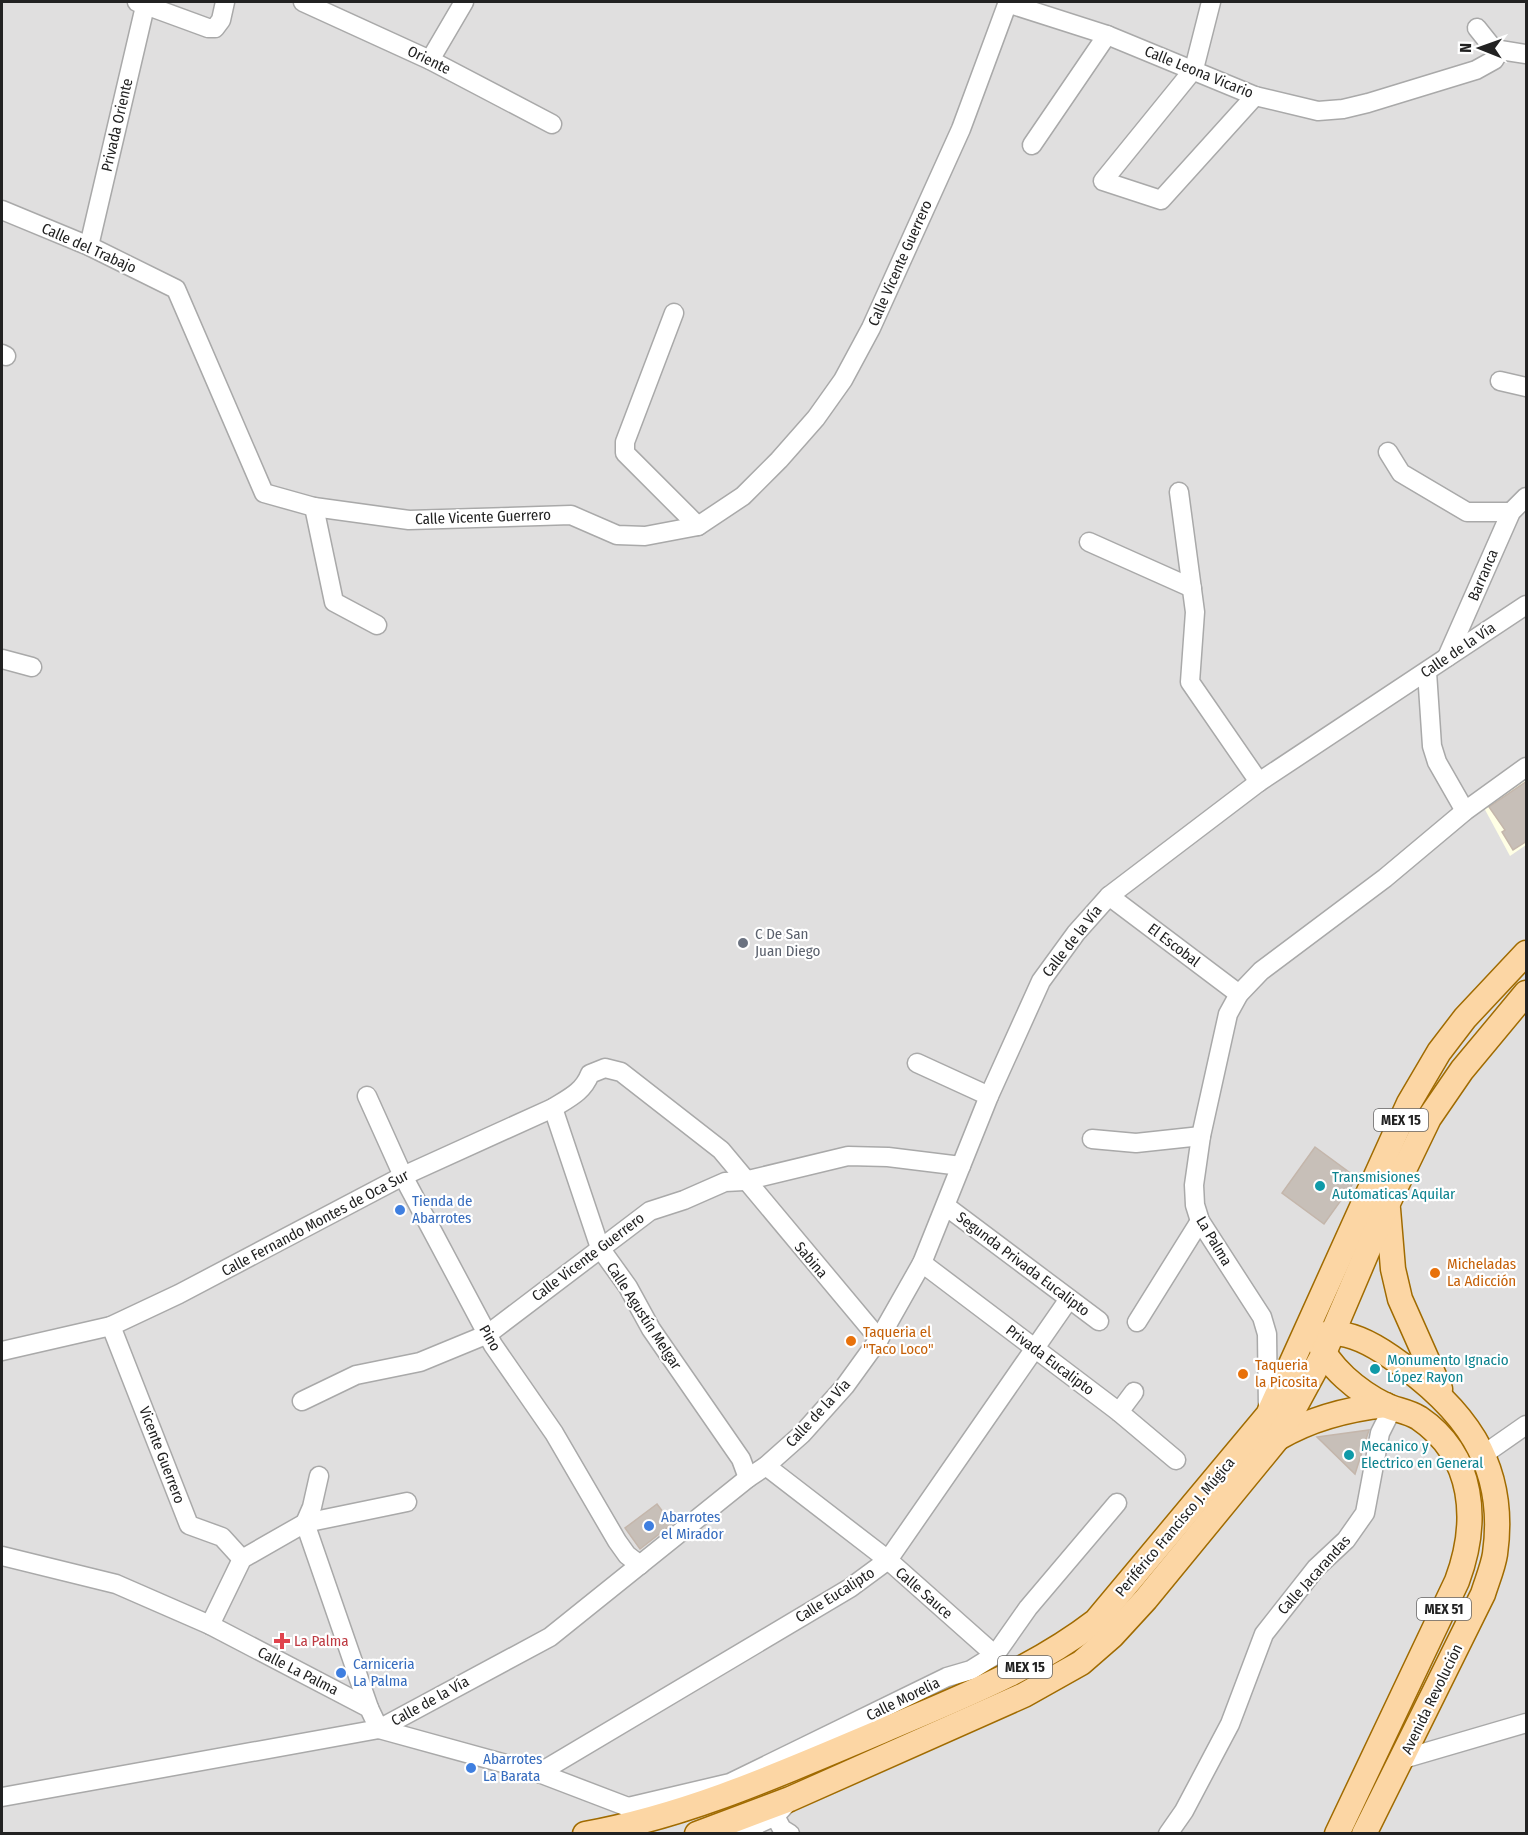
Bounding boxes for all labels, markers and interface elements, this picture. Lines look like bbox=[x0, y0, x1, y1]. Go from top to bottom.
north arrow bbox=[1450, 18, 1510, 78]
street label: Oriente bbox=[404, 42, 454, 78]
street label: Calle Leona Vicario bbox=[1142, 42, 1256, 102]
text: N bbox=[1456, 43, 1475, 53]
street label: Privada Oriente bbox=[98, 77, 136, 173]
street label: Calle Vicente Guerrero bbox=[864, 197, 936, 329]
street label: Calle del Trabajo bbox=[39, 219, 139, 277]
street label: Calle Vicente Guerrero bbox=[415, 506, 551, 528]
street label: Barranca bbox=[1464, 546, 1502, 604]
street label: Calle de la Vía bbox=[1417, 618, 1499, 682]
street label: Calle de la Vía bbox=[1038, 902, 1106, 980]
street label: El Escobal bbox=[1144, 920, 1204, 971]
place label: C De San Juan Diego bbox=[755, 925, 820, 960]
marker: C De San Juan Diego bbox=[736, 936, 750, 950]
road number: MEX 15 bbox=[1374, 1109, 1428, 1131]
street label: Calle Fernando Montes de Oca Sur bbox=[218, 1166, 412, 1280]
place label: Transmisiones Automaticas Aquilar bbox=[1332, 1168, 1456, 1203]
marker: Transmisiones Automaticas Aquilar bbox=[1313, 1179, 1327, 1193]
place label: Tienda de Abarrotes bbox=[412, 1192, 472, 1227]
marker: Tienda de Abarrotes bbox=[393, 1203, 407, 1217]
street label: Segunda Privada Eucalipto bbox=[953, 1208, 1093, 1320]
street label: Calle Vicente Guerrero bbox=[528, 1209, 648, 1305]
street label: La Palma bbox=[1192, 1213, 1236, 1269]
street label: Sabina bbox=[791, 1238, 831, 1282]
place label: Micheladas La Adicción bbox=[1447, 1255, 1516, 1290]
street label: Calle Agustín Melgar bbox=[603, 1259, 686, 1374]
marker: Micheladas La Adicción bbox=[1428, 1266, 1442, 1280]
street label: Privada Eucalipto bbox=[1002, 1321, 1098, 1399]
street label: Pino bbox=[475, 1322, 505, 1354]
place label: Taqueria el "Taco Loco" bbox=[863, 1323, 934, 1358]
marker: Taqueria el "Taco Loco" bbox=[844, 1334, 858, 1348]
place label: Monumento Ignacio López Rayon bbox=[1387, 1351, 1509, 1386]
place label: Taqueria la Picosita bbox=[1255, 1356, 1318, 1391]
marker: Monumento Ignacio López Rayon bbox=[1368, 1362, 1382, 1376]
marker: Taqueria la Picosita bbox=[1236, 1367, 1250, 1381]
street label: Calle de la Vía bbox=[782, 1375, 854, 1451]
street label: Vicente Guerrero bbox=[135, 1404, 189, 1506]
place label: Mecanico y Electrico en General bbox=[1361, 1437, 1483, 1472]
marker: Mecanico y Electrico en General bbox=[1342, 1448, 1356, 1462]
street label: Periférico Francisco J. Múgica bbox=[1111, 1454, 1239, 1600]
place label: Abarrotes el Mirador bbox=[661, 1508, 724, 1543]
marker: Abarrotes el Mirador bbox=[642, 1519, 656, 1533]
street label: Calle Jacarandas bbox=[1274, 1532, 1354, 1618]
street label: Calle Sauce bbox=[892, 1563, 956, 1623]
street label: Calle Eucalipto bbox=[792, 1564, 878, 1626]
road number: MEX 51 bbox=[1417, 1598, 1471, 1620]
place label: La Palma bbox=[294, 1632, 349, 1650]
marker: La Palma bbox=[275, 1634, 289, 1648]
street label: Avenida Revolución bbox=[1398, 1641, 1466, 1757]
street label: Calle La Palma bbox=[255, 1643, 341, 1699]
place label: Carniceria La Palma bbox=[353, 1655, 415, 1690]
road number: MEX 15 bbox=[998, 1656, 1052, 1678]
marker: Carniceria La Palma bbox=[334, 1666, 348, 1680]
street label: Calle de la Vía bbox=[388, 1672, 472, 1730]
street label: Calle Morelia bbox=[863, 1674, 943, 1724]
place label: Abarrotes La Barata bbox=[483, 1750, 543, 1785]
marker: Abarrotes La Barata bbox=[464, 1761, 478, 1775]

